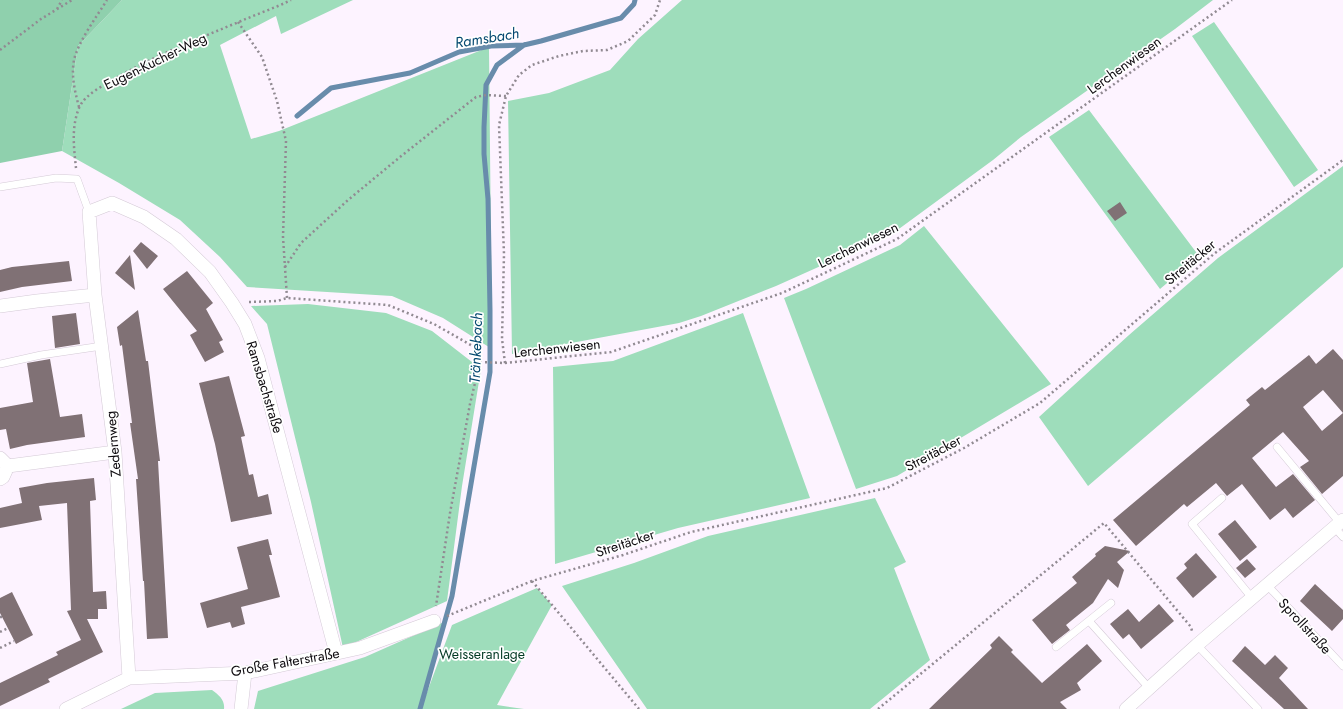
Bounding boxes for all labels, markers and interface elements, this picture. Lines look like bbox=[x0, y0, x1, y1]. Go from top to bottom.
water label: Ramsbach bbox=[453, 22, 521, 54]
street label: Eugen-Kucher-Weg bbox=[100, 27, 210, 95]
street label: Lerchenwiesen bbox=[1083, 31, 1165, 99]
street label: Lerchenwiesen bbox=[814, 217, 902, 273]
street label: Streitäcker bbox=[1160, 235, 1220, 289]
water label: Tränkebach bbox=[464, 312, 488, 384]
street label: Lerchenwiesen bbox=[513, 333, 601, 363]
street label: Ramsbachstraße bbox=[241, 338, 289, 436]
street label: Zedernweg bbox=[100, 410, 126, 478]
street label: Streitäcker bbox=[901, 430, 965, 476]
street label: Streitäcker bbox=[593, 524, 657, 562]
street label: Sprollstraße bbox=[1274, 594, 1336, 658]
street label: Große Falterstraße bbox=[229, 643, 341, 681]
park label: Weisseranlage bbox=[439, 644, 525, 664]

